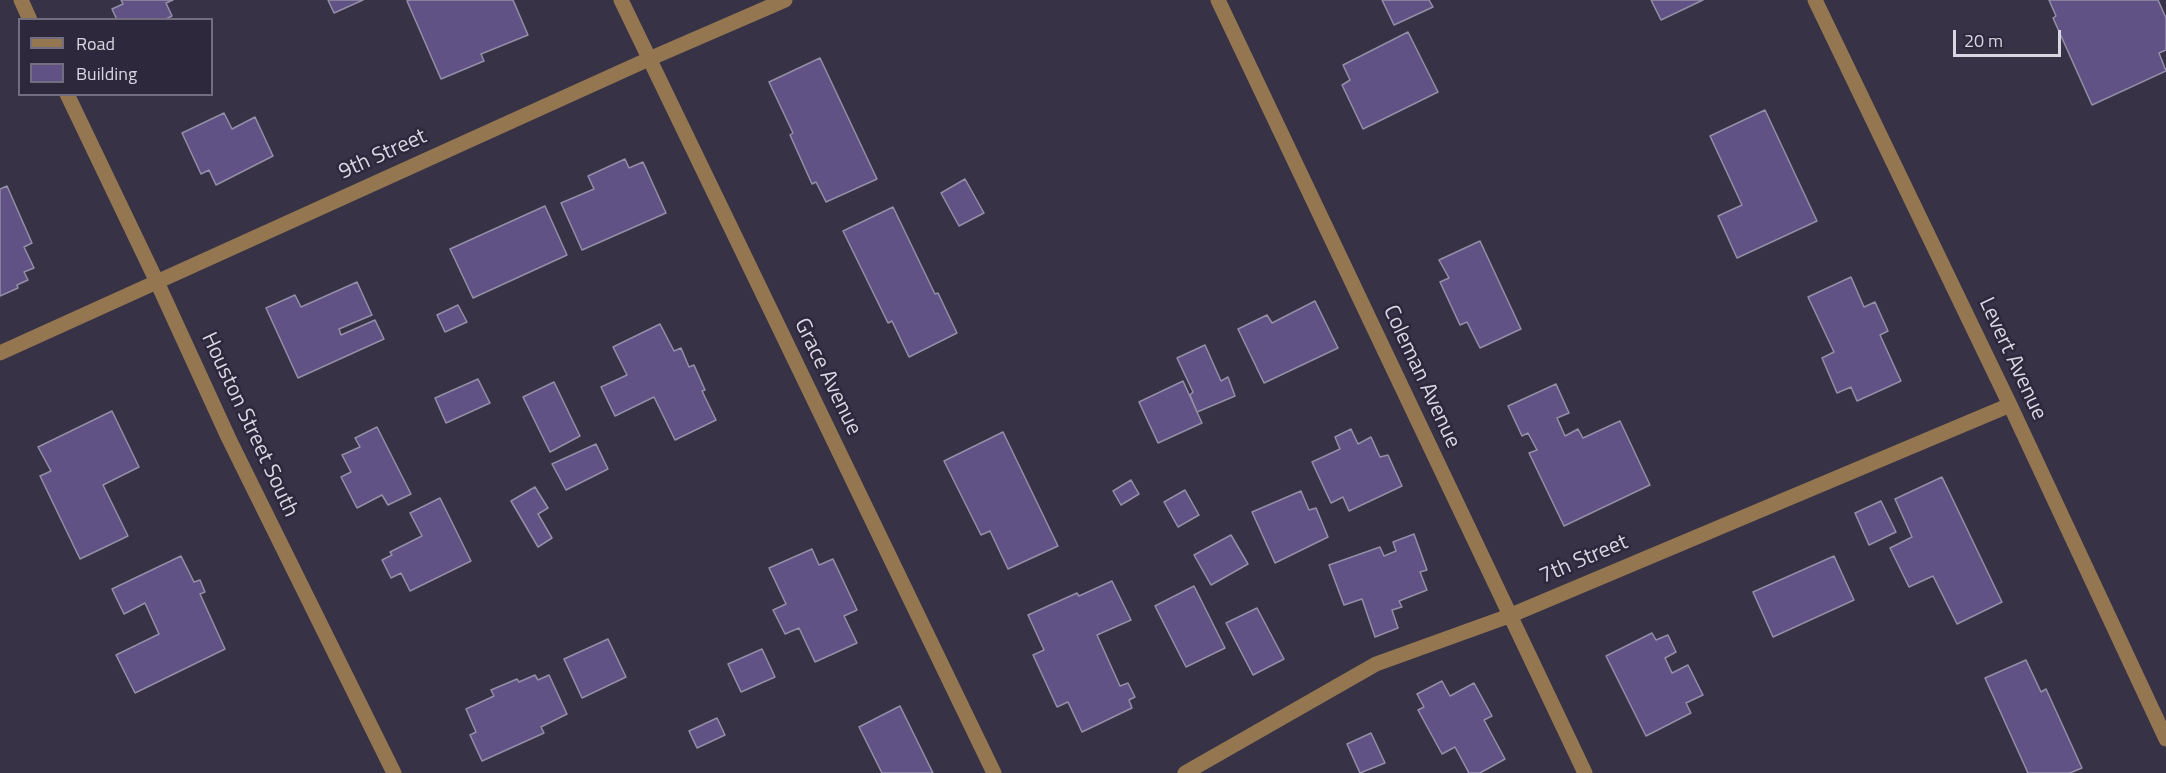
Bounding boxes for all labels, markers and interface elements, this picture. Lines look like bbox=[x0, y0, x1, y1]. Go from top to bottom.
legend bbox=[18, 18, 213, 96]
scale bar bbox=[1956, 18, 2064, 56]
text: 20 m bbox=[1964, 27, 2003, 54]
text: Road bbox=[76, 30, 115, 57]
text: Building bbox=[76, 60, 137, 87]
street label: 9th Street bbox=[335, 124, 431, 186]
street label: Levert Avenue bbox=[1972, 294, 2052, 424]
street label: Coleman Avenue bbox=[1376, 301, 1466, 453]
street label: Grace Avenue bbox=[787, 314, 867, 440]
street label: Houston Street South bbox=[195, 329, 303, 521]
street label: 7th Street bbox=[1536, 530, 1632, 590]

